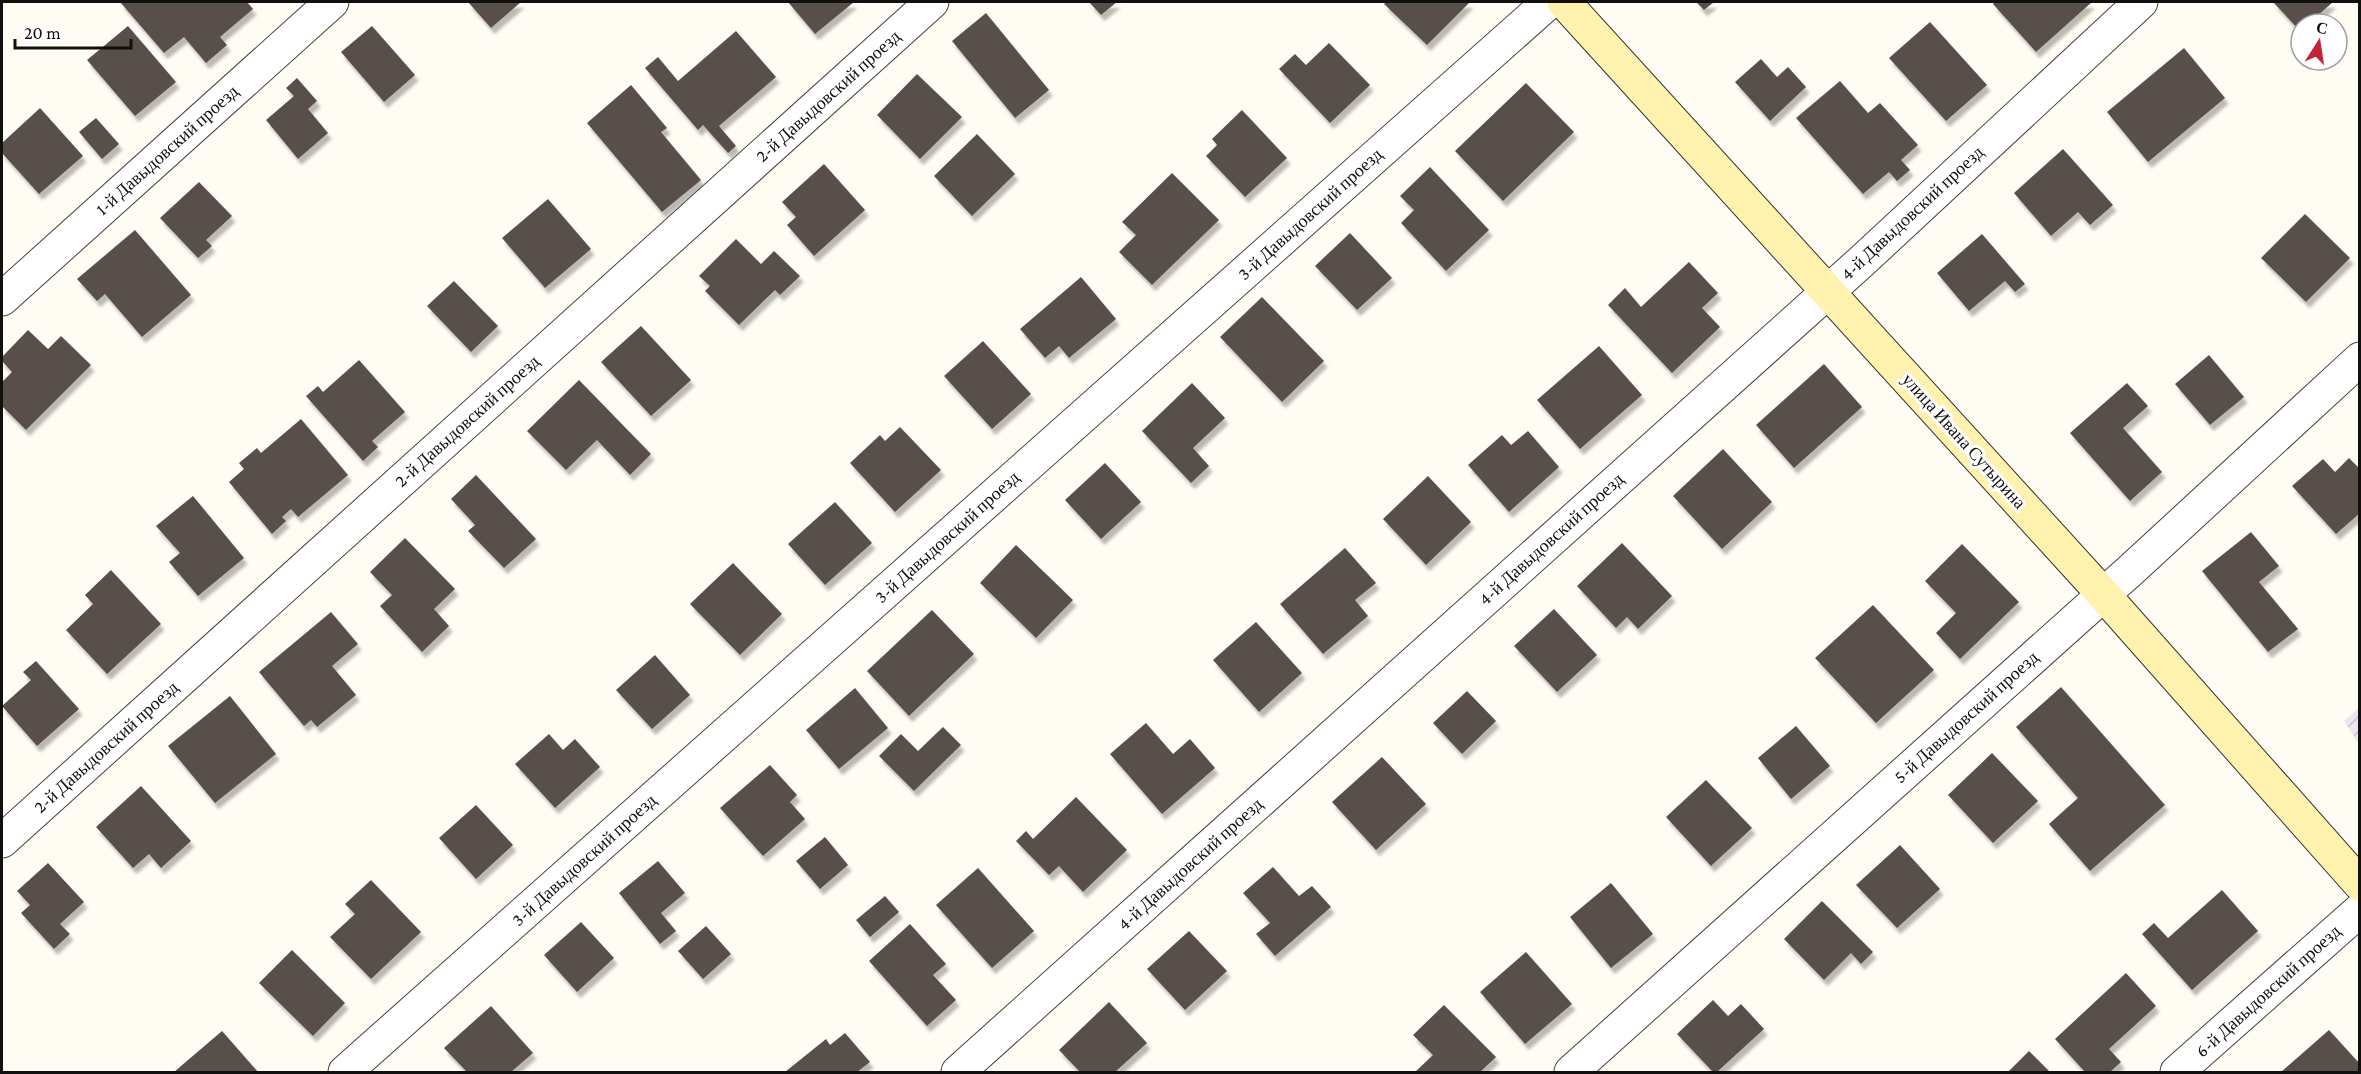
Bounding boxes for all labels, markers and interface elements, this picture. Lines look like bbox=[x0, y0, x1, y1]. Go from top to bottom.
scale bar bbox=[15, 12, 130, 50]
north arrow bbox=[2289, 12, 2349, 72]
text: С bbox=[2315, 18, 2329, 37]
text: 20 m bbox=[24, 23, 61, 43]
street label: 2-й Давыдовский проезд bbox=[752, 26, 904, 166]
street label: 1-й Давыдовский проезд bbox=[92, 81, 242, 219]
street label: 4-й Давыдовский проезд bbox=[1837, 142, 1987, 284]
street label: 3-й Давыдовский проезд bbox=[1234, 144, 1386, 284]
street label: 2-й Давыдовский проезд bbox=[391, 351, 543, 491]
street label: улица Ивана Сутырина bbox=[1898, 369, 2030, 513]
street label: 3-й Давыдовский проезд bbox=[871, 467, 1023, 607]
street label: 4-й Давыдовский проезд bbox=[1475, 469, 1627, 609]
street label: 5-й Давыдовский проезд bbox=[1890, 647, 2042, 787]
street label: 2-й Давыдовский проезд bbox=[30, 677, 182, 817]
street label: 3-й Давыдовский проезд bbox=[508, 790, 660, 930]
street label: 4-й Давыдовский проезд bbox=[1114, 794, 1266, 934]
street label: 6-й Давыдовский проезд bbox=[2192, 921, 2344, 1061]

